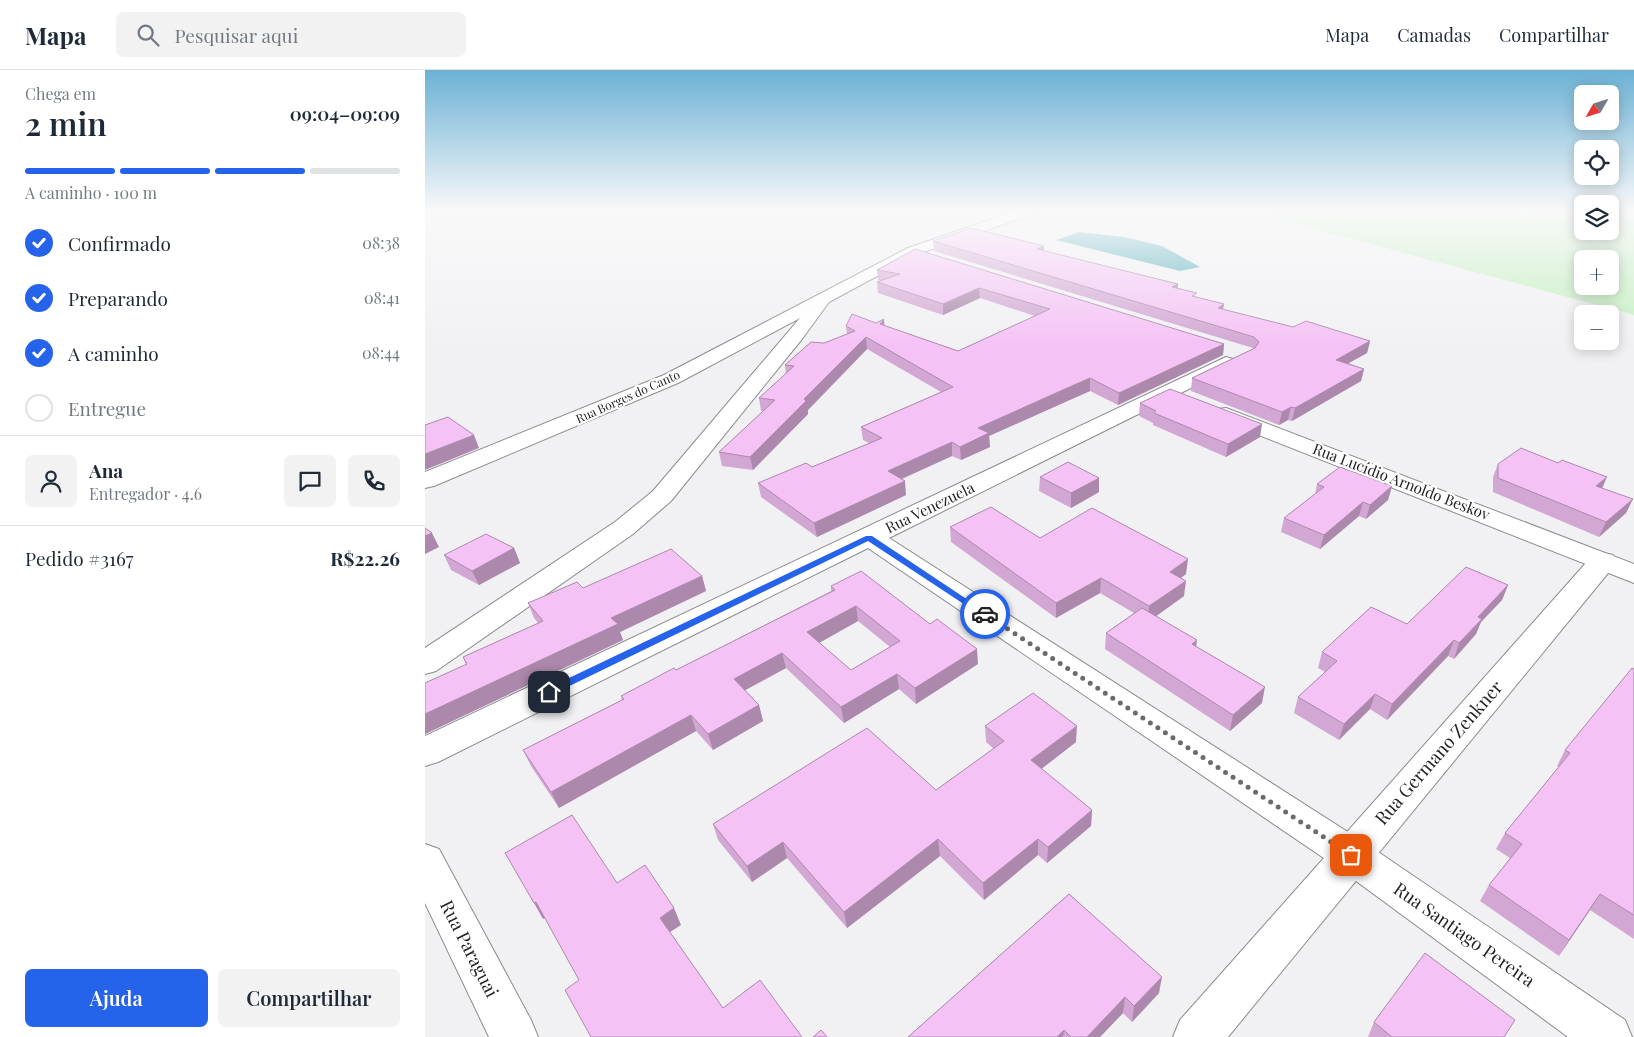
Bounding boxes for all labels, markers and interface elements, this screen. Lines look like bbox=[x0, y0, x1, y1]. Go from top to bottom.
search box bbox=[116, 12, 466, 57]
text: Mapa bbox=[25, 19, 86, 51]
icon: search bbox=[134, 21, 162, 49]
text: Pesquisar aqui bbox=[174, 22, 298, 48]
text: Mapa bbox=[1325, 23, 1369, 47]
text: Camadas bbox=[1397, 23, 1471, 47]
text: Compartilhar bbox=[1499, 23, 1609, 47]
text: Chega em bbox=[25, 83, 96, 104]
north arrow bbox=[1574, 85, 1619, 130]
map controls bbox=[1574, 85, 1619, 350]
text: 09:04–09:09 bbox=[290, 100, 400, 126]
text: 2 min bbox=[25, 101, 107, 144]
button: locate bbox=[1574, 140, 1619, 185]
text: A caminho · 100 m bbox=[25, 182, 157, 203]
button: layers bbox=[1574, 195, 1619, 240]
icon: check bbox=[25, 229, 53, 257]
text: Confirmado bbox=[68, 230, 171, 256]
text: 08:38 bbox=[362, 232, 400, 253]
button: + bbox=[1574, 250, 1619, 295]
icon: check bbox=[25, 284, 53, 312]
text: Preparando bbox=[68, 285, 168, 311]
text: 08:41 bbox=[364, 287, 400, 308]
button: − bbox=[1574, 305, 1619, 350]
icon: check bbox=[25, 339, 53, 367]
text: A caminho bbox=[68, 340, 159, 366]
text: 08:44 bbox=[362, 342, 400, 363]
street label: Rua Borges do Canto bbox=[573, 366, 683, 426]
text: Entregue bbox=[68, 395, 146, 421]
street label: Rua Lucídio Arnoldo Beskov bbox=[1310, 438, 1493, 524]
button: person bbox=[25, 455, 77, 507]
button: chat bbox=[284, 455, 336, 507]
button: phone bbox=[348, 455, 400, 507]
text: Ana bbox=[89, 457, 123, 483]
street label: Rua Venezuela bbox=[882, 477, 978, 537]
text: Entregador · 4.6 bbox=[89, 483, 202, 504]
text: Pedido #3167 bbox=[25, 545, 134, 571]
text: R$22.26 bbox=[330, 545, 400, 571]
courier bbox=[960, 589, 1010, 639]
icon: car bbox=[971, 600, 999, 628]
pin bbox=[528, 671, 570, 713]
street label: Rua Germano Zenkner bbox=[1369, 675, 1507, 829]
icon: home bbox=[535, 678, 563, 706]
pin bbox=[1330, 834, 1372, 876]
icon: bag bbox=[1337, 841, 1365, 869]
street label: Rua Santiago Pereira bbox=[1389, 876, 1540, 992]
street label: Rua Paraguai bbox=[435, 896, 505, 1001]
button: Ajuda bbox=[25, 969, 208, 1027]
button: Compartilhar bbox=[218, 969, 400, 1027]

